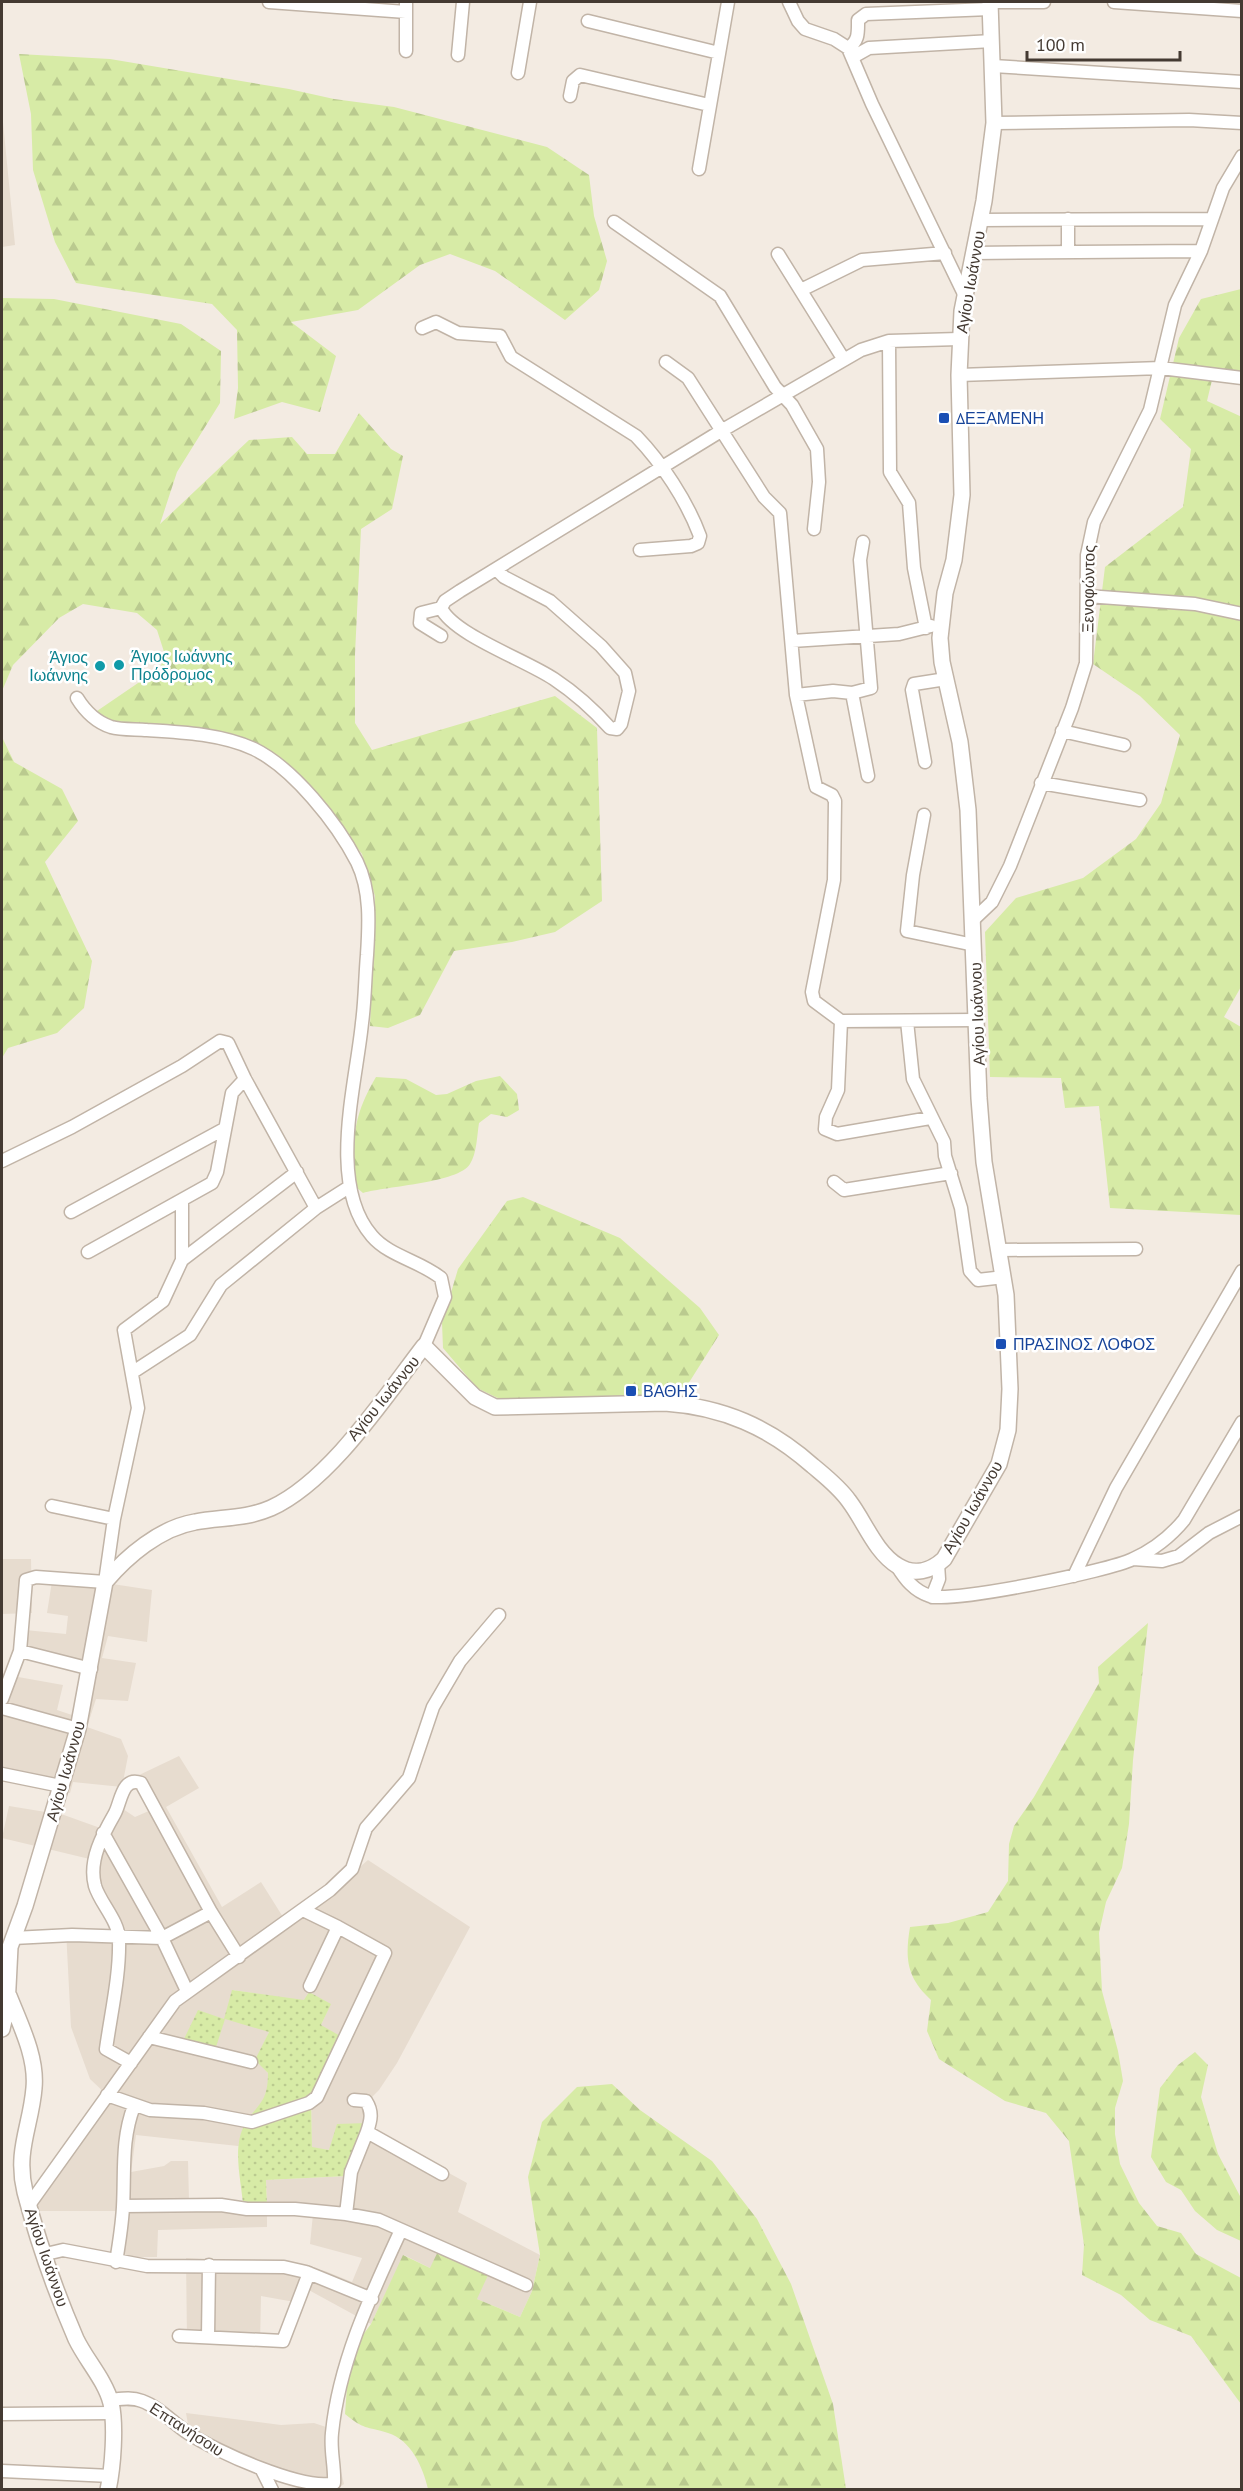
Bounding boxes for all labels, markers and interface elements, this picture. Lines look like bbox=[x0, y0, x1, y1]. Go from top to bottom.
scale bar bbox=[1027, 24, 1180, 62]
text: 100 m bbox=[1036, 33, 1085, 56]
street label: Αγίου Ιωάννου bbox=[951, 229, 989, 335]
place label: ΔΕΞΑΜΕΝΗ bbox=[956, 408, 1044, 428]
marker: ΔΕΞΑΜΕΝΗ bbox=[937, 411, 951, 425]
street label: Ξενοφώντος bbox=[1077, 545, 1099, 633]
place label: Άγιος Ιωάννης Πρόδρομος bbox=[131, 646, 233, 684]
place label: Άγιος Ιωάννης bbox=[29, 647, 88, 685]
marker: Άγιος Ιωάννης Πρόδρομος bbox=[112, 658, 126, 672]
marker: Άγιος Ιωάννης bbox=[93, 659, 107, 673]
street label: Αγίου Ιωάννου bbox=[965, 962, 989, 1066]
place label: ΠΡΑΣΙΝΟΣ ΛΟΦΟΣ bbox=[1013, 1334, 1155, 1354]
marker: ΠΡΑΣΙΝΟΣ ΛΟΦΟΣ bbox=[994, 1337, 1008, 1351]
street label: Αγίου Ιωάννου bbox=[343, 1351, 423, 1445]
place label: ΒΑΘΗΣ bbox=[643, 1381, 698, 1401]
marker: ΒΑΘΗΣ bbox=[624, 1384, 638, 1398]
street label: Αγίου Ιωάννου bbox=[937, 1457, 1007, 1557]
street label: Αγίου Ιωάννου bbox=[41, 1718, 89, 1824]
street label: Αγίου Ιωάννου bbox=[21, 2205, 73, 2309]
street label: Επτανήσοιυ bbox=[146, 2398, 228, 2460]

